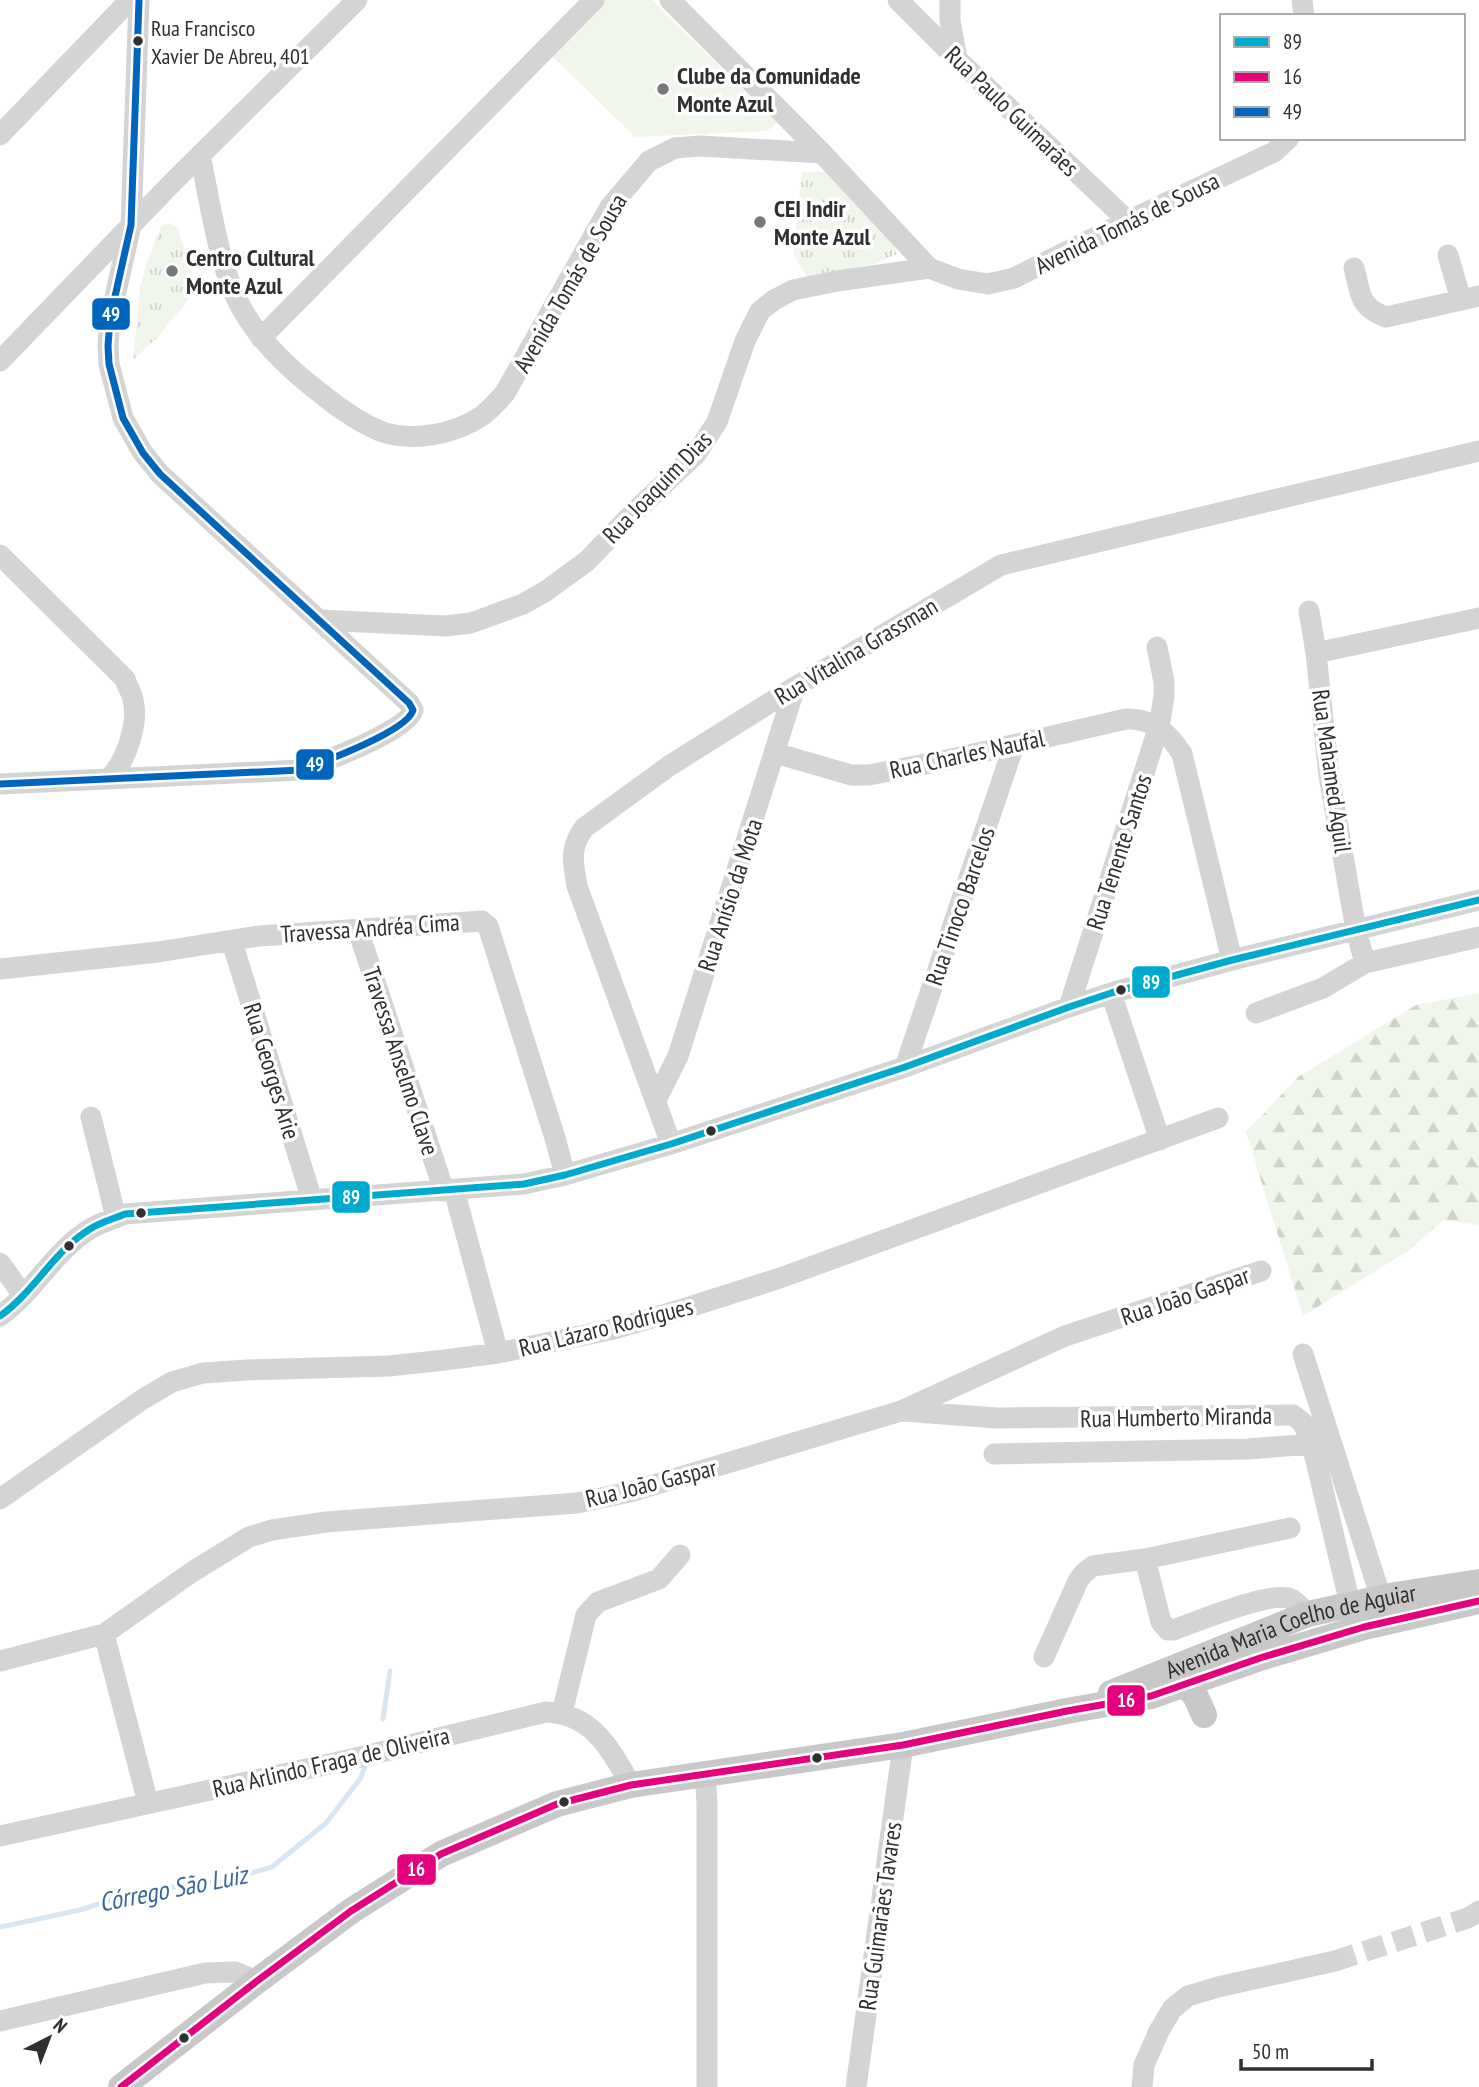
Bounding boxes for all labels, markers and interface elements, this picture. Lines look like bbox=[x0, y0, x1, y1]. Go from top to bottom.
place label: Rua Francisco Xavier De Abreu, 401 bbox=[151, 14, 310, 70]
legend bbox=[1220, 14, 1465, 140]
text: 89 bbox=[1283, 28, 1302, 55]
marker: Rua Francisco Xavier De Abreu, 401 bbox=[131, 34, 145, 48]
street label: Rua Paulo Guimarães bbox=[938, 39, 1086, 183]
place label: Clube da Comunidade Monte Azul bbox=[677, 60, 861, 119]
text: 16 bbox=[1283, 63, 1302, 90]
marker: Clube da Comunidade Monte Azul bbox=[655, 81, 671, 97]
text: 49 bbox=[1283, 98, 1302, 125]
street label: Avenida Tomás de Sousa bbox=[1030, 165, 1224, 281]
street label: Avenida Tomás de Sousa bbox=[506, 188, 634, 378]
place label: CEI Indir Monte Azul bbox=[774, 193, 870, 252]
marker: CEI Indir Monte Azul bbox=[752, 214, 768, 230]
place label: Centro Cultural Monte Azul bbox=[186, 242, 315, 301]
marker: Centro Cultural Monte Azul bbox=[164, 263, 180, 279]
line badge: 49 bbox=[91, 297, 131, 331]
text: 49 bbox=[102, 302, 120, 326]
street label: Rua Joaquim Dias bbox=[596, 424, 718, 550]
street label: Rua Vitalina Grassman bbox=[769, 590, 943, 712]
street label: Rua Mahamed Aguil bbox=[1305, 687, 1359, 855]
street label: Rua Charles Naufal bbox=[887, 722, 1048, 786]
line badge: 49 bbox=[295, 748, 335, 781]
text: 49 bbox=[306, 752, 324, 776]
street label: Rua Tenente Santos bbox=[1079, 770, 1159, 934]
street label: Rua Anísio da Mota bbox=[691, 815, 769, 975]
street label: Rua Tinoco Barcelos bbox=[918, 822, 1002, 990]
street label: Travessa Andréa Cima bbox=[280, 906, 460, 950]
street label: Travessa Anselmo Clave bbox=[356, 963, 446, 1159]
line badge: 89 bbox=[1131, 965, 1171, 999]
text: 89 bbox=[1142, 970, 1160, 994]
unlabelled marker bbox=[1114, 983, 1128, 997]
street label: Rua Georges Arie bbox=[237, 999, 307, 1143]
unlabelled marker bbox=[704, 1124, 718, 1138]
line badge: 89 bbox=[331, 1180, 371, 1214]
text: 89 bbox=[342, 1185, 360, 1209]
unlabelled marker bbox=[134, 1206, 148, 1220]
unlabelled marker bbox=[62, 1239, 76, 1253]
street label: Rua João Gaspar bbox=[1117, 1259, 1254, 1332]
street label: Rua Lázaro Rodrigues bbox=[516, 1290, 696, 1364]
street label: Rua Humberto Miranda bbox=[1080, 1400, 1272, 1434]
street label: Rua João Gaspar bbox=[582, 1452, 720, 1514]
street label: Avenida Maria Coelho de Aguiar bbox=[1161, 1576, 1418, 1685]
line badge: 16 bbox=[1106, 1684, 1146, 1717]
text: 16 bbox=[1117, 1688, 1135, 1712]
street label: Rua Arlindo Fraga de Oliveira bbox=[210, 1720, 452, 1804]
unlabelled marker bbox=[810, 1751, 824, 1765]
unlabelled marker bbox=[557, 1795, 571, 1809]
street label: Rua Guimarães Tavares bbox=[851, 1820, 909, 2012]
line badge: 16 bbox=[396, 1853, 437, 1886]
water label: Córrego São Luiz bbox=[96, 1857, 252, 1919]
text: 16 bbox=[407, 1857, 425, 1881]
north arrow bbox=[14, 2003, 84, 2073]
text: N bbox=[49, 2013, 72, 2038]
scale bar bbox=[1241, 2028, 1372, 2072]
unlabelled marker bbox=[177, 2031, 191, 2045]
text: 50 m bbox=[1252, 2038, 1289, 2065]

